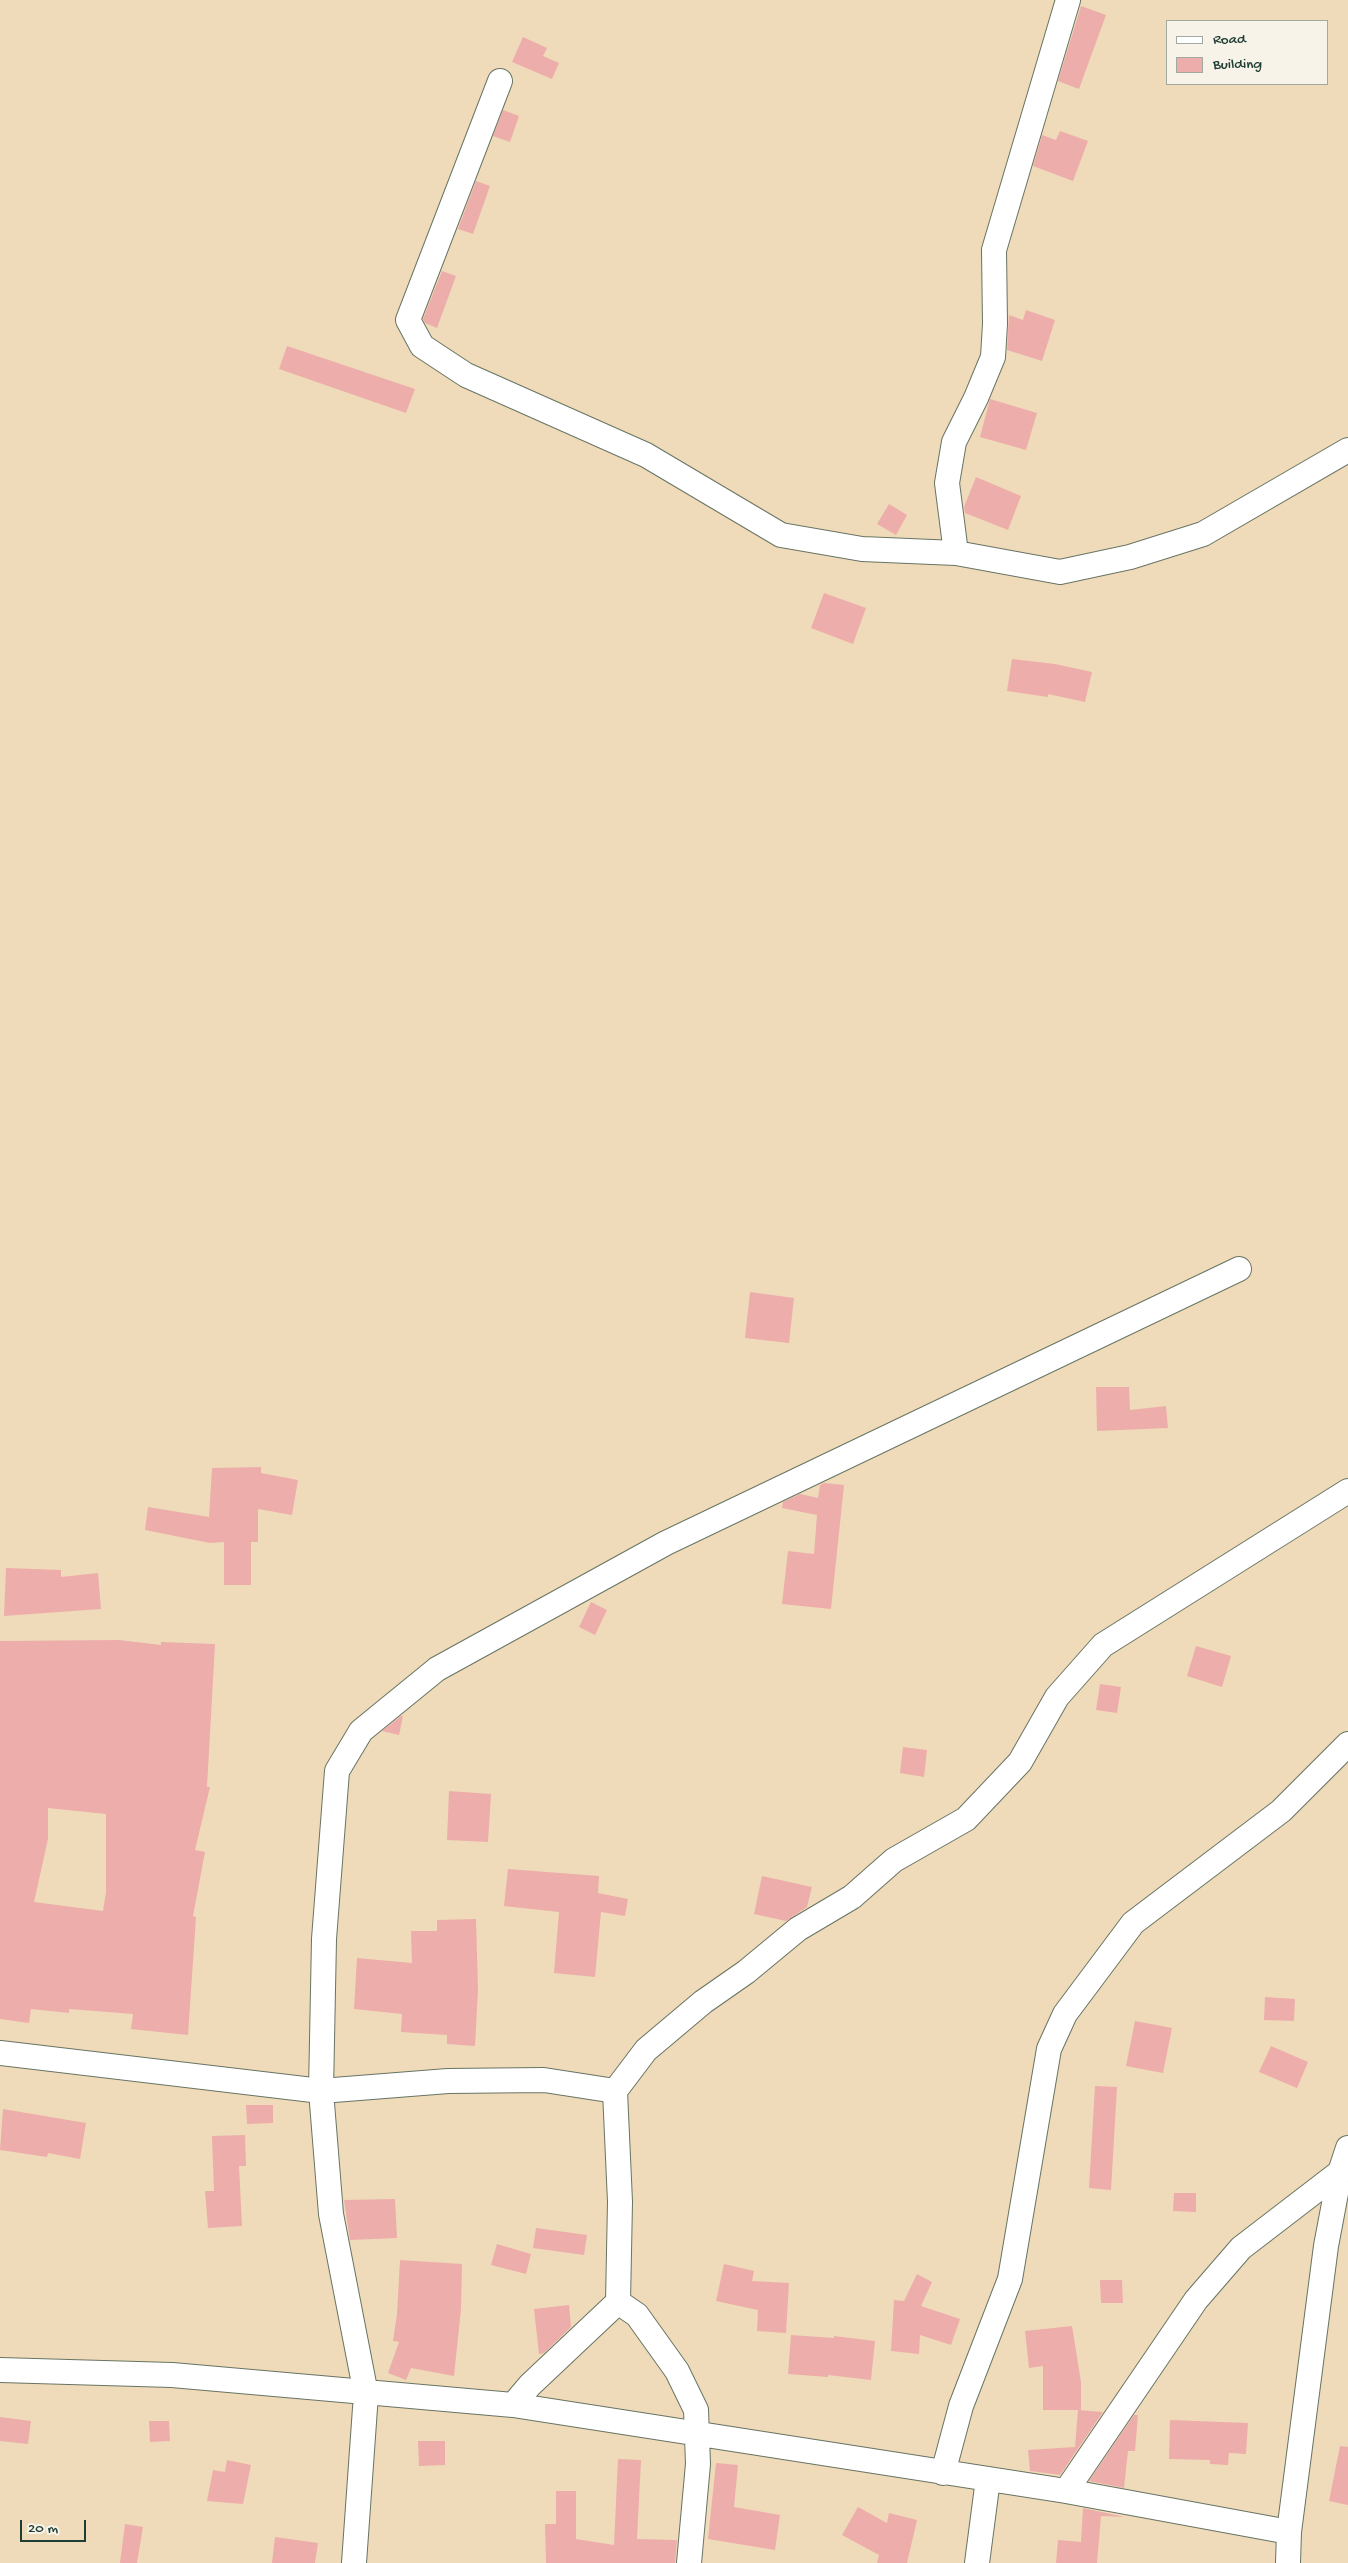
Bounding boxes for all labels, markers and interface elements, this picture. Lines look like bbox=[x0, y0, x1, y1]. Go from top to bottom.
legend bbox=[1166, 20, 1328, 85]
text: Road bbox=[1213, 31, 1246, 49]
text: Building bbox=[1213, 56, 1262, 74]
scale bar bbox=[22, 2510, 89, 2542]
text: 20 m bbox=[28, 2520, 58, 2538]

